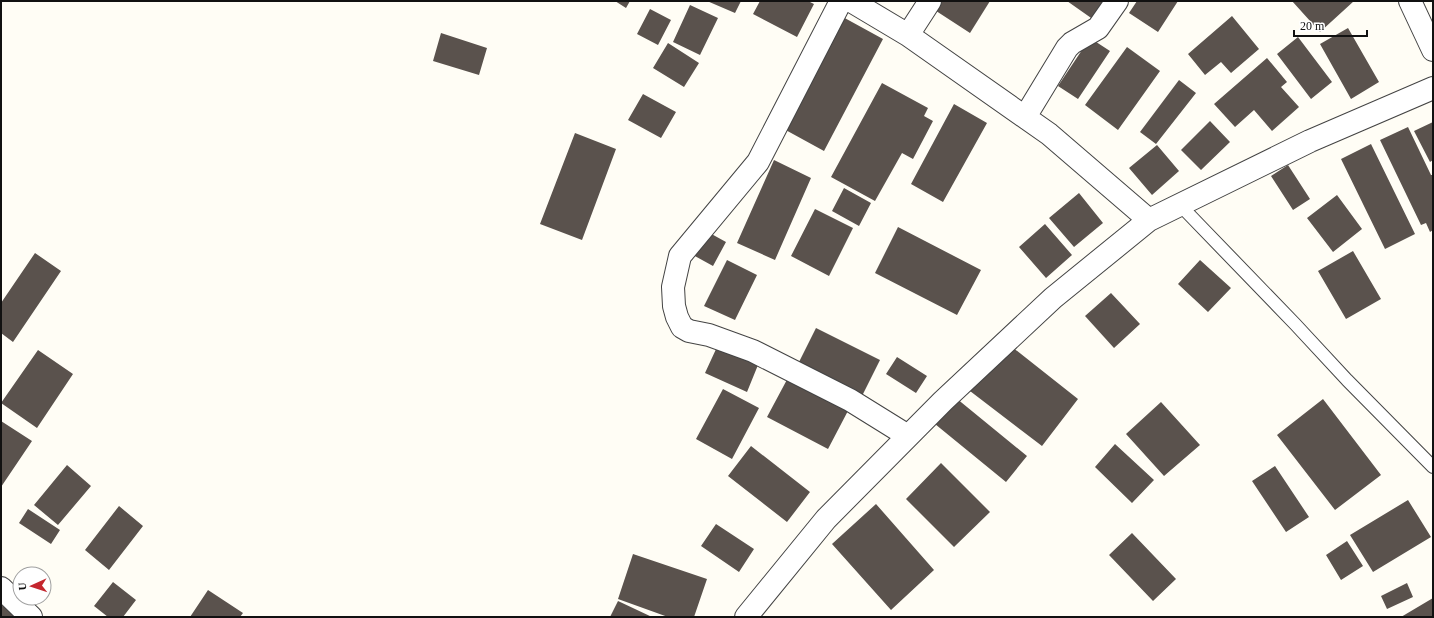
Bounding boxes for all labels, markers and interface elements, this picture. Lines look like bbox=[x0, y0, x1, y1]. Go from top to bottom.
scale bar bbox=[1294, 12, 1367, 38]
text: 20 m bbox=[1300, 19, 1325, 33]
north arrow bbox=[12, 566, 52, 606]
text: U bbox=[16, 582, 28, 591]

